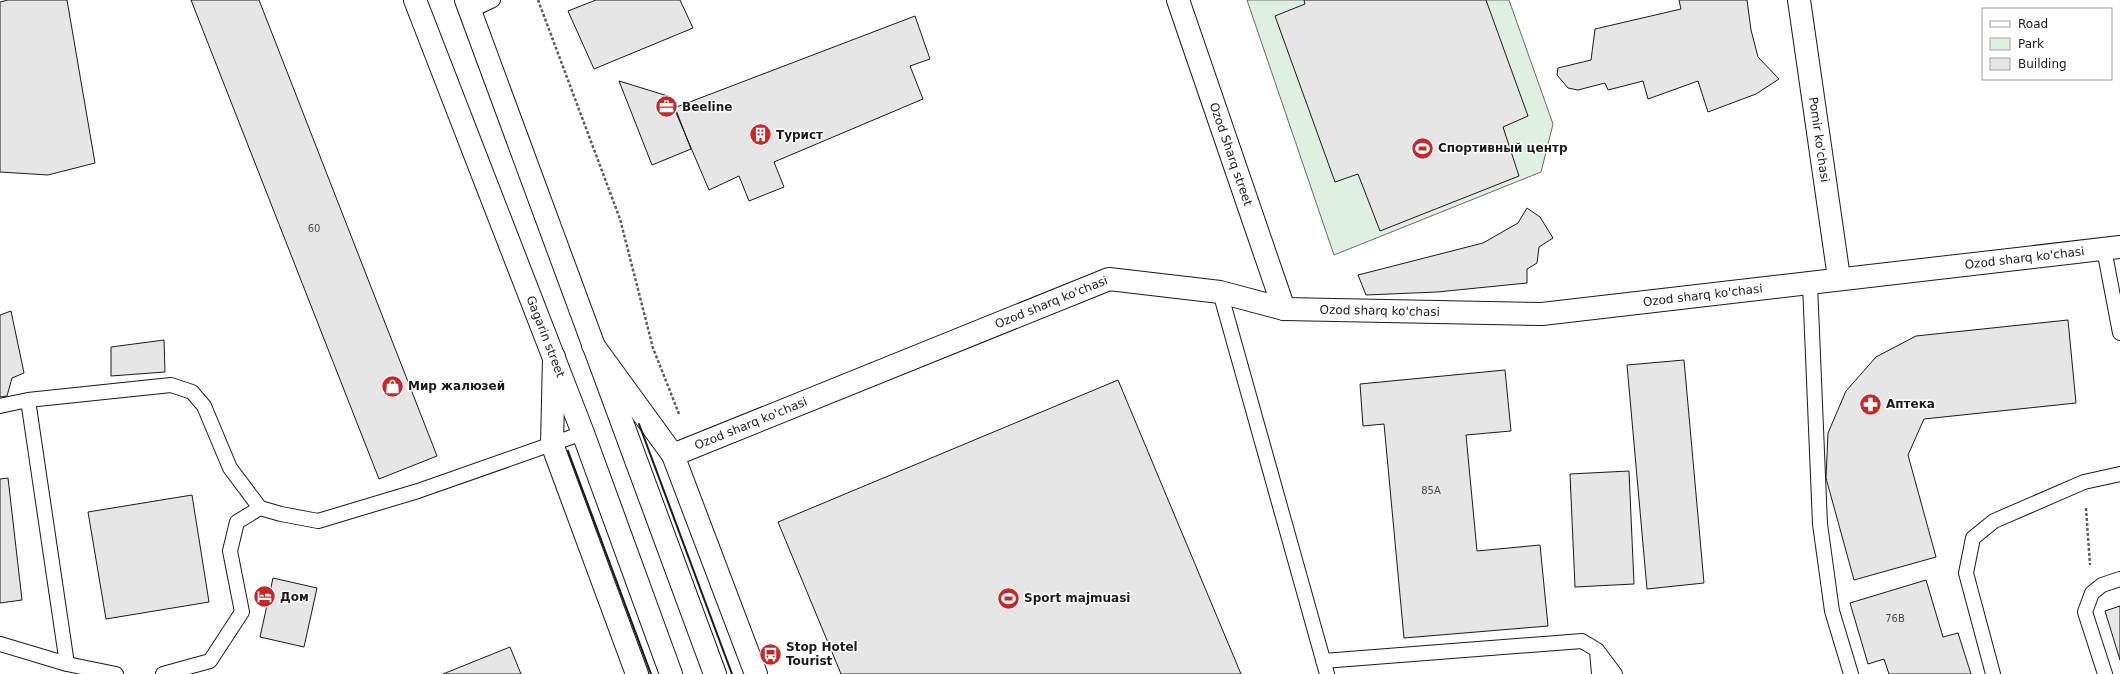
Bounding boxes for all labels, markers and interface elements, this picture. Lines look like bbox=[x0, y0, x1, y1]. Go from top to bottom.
legend bbox=[1982, 8, 2112, 80]
text: Road bbox=[2018, 17, 2048, 31]
text: Park bbox=[2018, 37, 2044, 51]
text: Building bbox=[2018, 57, 2067, 71]
office icon: Beeline bbox=[653, 94, 679, 120]
street label: Pomir ko'chasi bbox=[1806, 96, 1832, 183]
place label: Beeline bbox=[682, 100, 732, 114]
street label: Ozod Sharq street bbox=[1207, 101, 1255, 208]
building icon: Турист bbox=[748, 122, 774, 148]
place label: Турист bbox=[776, 128, 823, 142]
sports icon: Спортивный центр bbox=[1409, 135, 1435, 161]
place label: Спортивный центр bbox=[1438, 141, 1568, 155]
house number: 60 bbox=[308, 223, 320, 234]
street label: Ozod sharq ko'chasi bbox=[1964, 244, 2085, 272]
street label: Ozod sharq ko'chasi bbox=[993, 273, 1110, 331]
street label: Ozod sharq ko'chasi bbox=[1642, 281, 1763, 309]
street label: Gagarin street bbox=[523, 294, 568, 380]
street label: Ozod sharq ko'chasi bbox=[1320, 303, 1440, 319]
shop icon: Мир жалюзей bbox=[379, 373, 405, 399]
place label: Мир жалюзей bbox=[408, 379, 505, 393]
pharmacy icon: Аптека bbox=[1858, 391, 1884, 417]
street label: Ozod sharq ko'chasi bbox=[692, 395, 809, 453]
place label: Аптека bbox=[1886, 397, 1935, 411]
house number: 85A bbox=[1421, 485, 1441, 496]
hotel icon: Дом bbox=[251, 584, 277, 610]
sports icon: Sport majmuasi bbox=[996, 585, 1022, 611]
place label: Дом bbox=[280, 590, 309, 604]
place label: Sport majmuasi bbox=[1024, 591, 1130, 605]
house number: 76В bbox=[1885, 613, 1905, 624]
place label: Stop Hotel Tourist bbox=[786, 640, 858, 668]
bus stop icon: Stop Hotel Tourist bbox=[757, 641, 783, 667]

